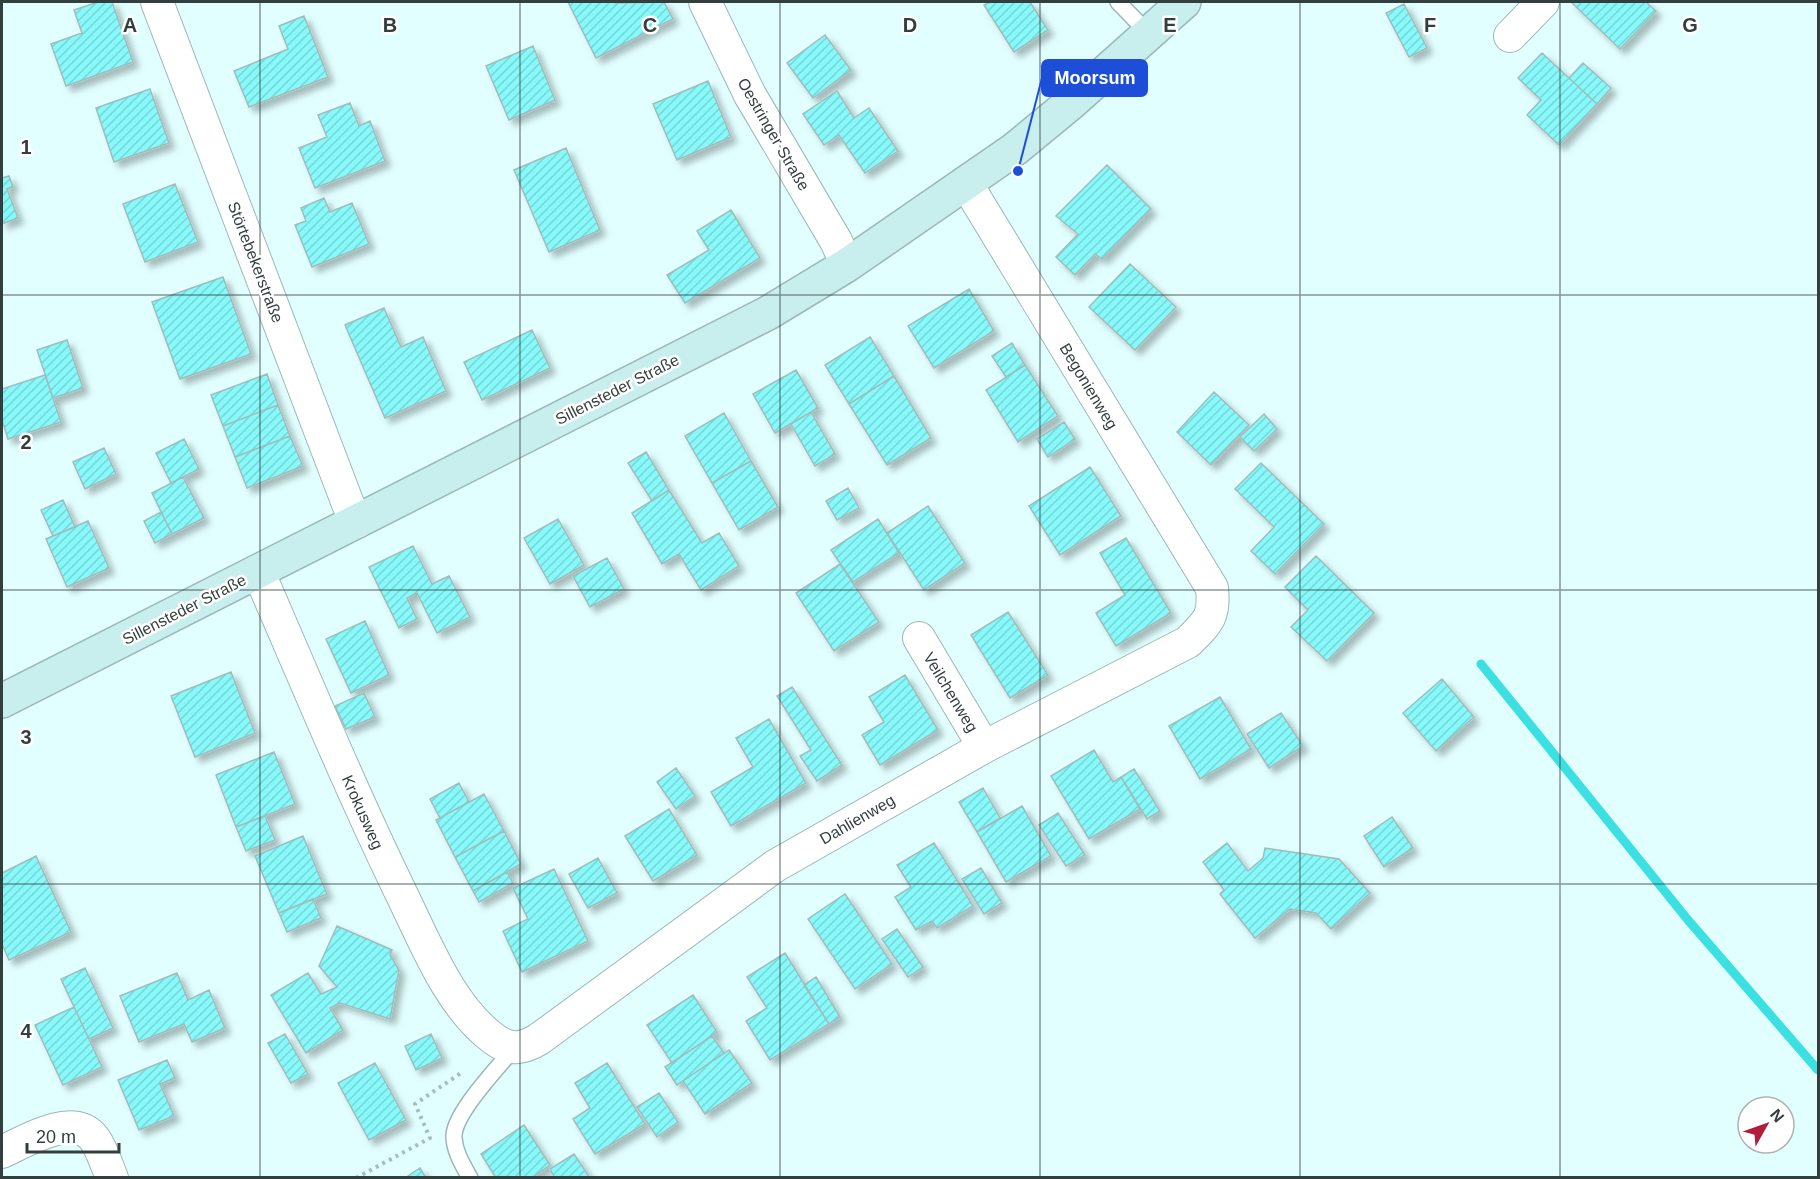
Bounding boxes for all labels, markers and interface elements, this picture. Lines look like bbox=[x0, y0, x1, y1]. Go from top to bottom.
text: A bbox=[123, 14, 137, 36]
text: B bbox=[383, 14, 397, 36]
text: C bbox=[643, 14, 657, 36]
text: D bbox=[903, 14, 917, 36]
text: E bbox=[1163, 14, 1177, 36]
text: F bbox=[1424, 14, 1436, 36]
text: G bbox=[1682, 14, 1698, 36]
callout: Moorsum bbox=[1042, 60, 1147, 96]
text: Moorsum bbox=[1055, 68, 1136, 88]
street label: Oestringer Straße bbox=[734, 75, 813, 194]
text: 1 bbox=[20, 136, 32, 158]
street label: Störtebekerstraße bbox=[225, 199, 286, 325]
street label: Begonienweg bbox=[1056, 340, 1121, 432]
street label: Sillensteder Straße bbox=[553, 351, 682, 428]
text: 2 bbox=[20, 431, 32, 453]
street label: Sillensteder Straße bbox=[120, 571, 249, 648]
street label: Veilchenweg bbox=[920, 649, 981, 735]
text: 3 bbox=[20, 726, 32, 748]
street label: Krokusweg bbox=[339, 773, 386, 852]
street label: Dahlienweg bbox=[817, 791, 898, 848]
text: 4 bbox=[20, 1020, 32, 1042]
north arrow bbox=[1736, 1095, 1796, 1155]
text: N bbox=[1767, 1106, 1787, 1126]
scale bar bbox=[27, 1116, 118, 1154]
text: 20 m bbox=[36, 1127, 76, 1147]

